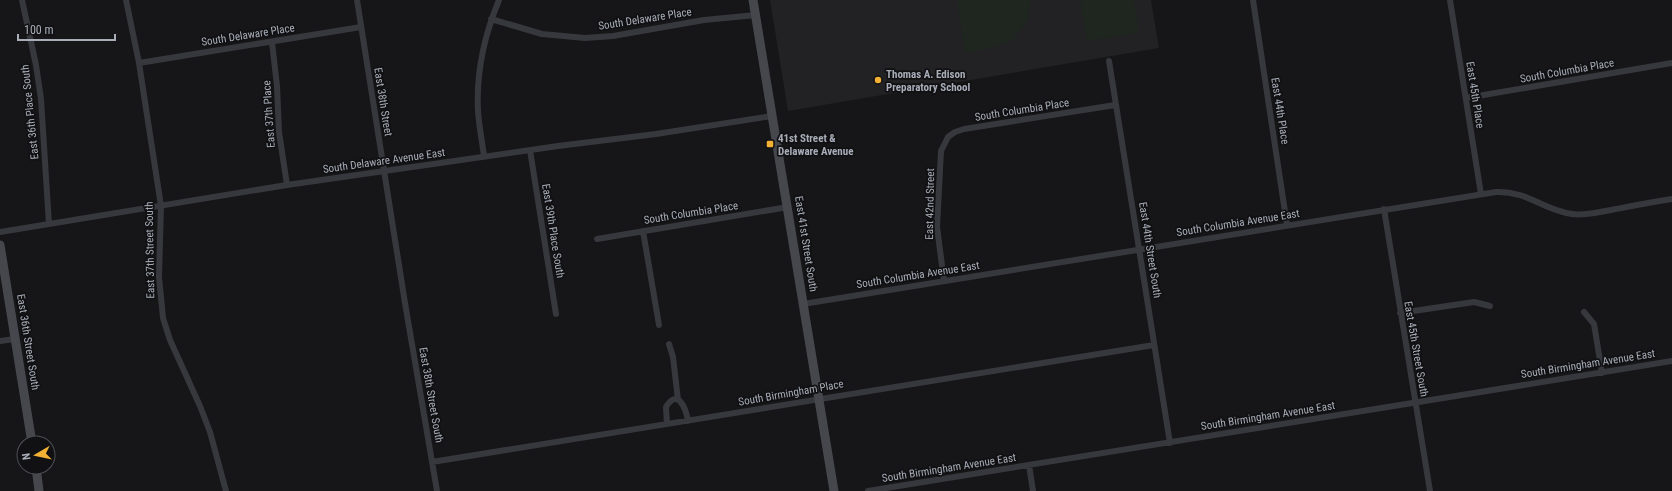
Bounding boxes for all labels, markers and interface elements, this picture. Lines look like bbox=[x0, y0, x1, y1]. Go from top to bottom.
street label: South Delaware Place bbox=[597, 5, 693, 33]
scale bar bbox=[18, 16, 115, 42]
street label: South Delaware Place bbox=[200, 21, 296, 49]
text: 100 m bbox=[24, 23, 54, 37]
street label: South Columbia Place bbox=[1519, 56, 1615, 86]
street label: East 45th Place bbox=[1463, 61, 1487, 129]
street label: East 36th Place South bbox=[19, 64, 41, 160]
street label: East 38th Street bbox=[371, 67, 395, 137]
place label: Thomas A. Edison Preparatory School bbox=[886, 68, 971, 94]
marker: Thomas A. Edison Preparatory School bbox=[873, 75, 883, 85]
street label: East 44th Place bbox=[1268, 77, 1292, 145]
street label: East 37th Place bbox=[260, 80, 278, 148]
street label: South Columbia Place bbox=[974, 96, 1070, 124]
place label: 41st Street & Delaware Avenue bbox=[778, 132, 853, 158]
marker: 41st Street & Delaware Avenue bbox=[765, 139, 775, 149]
street label: South Delaware Avenue East bbox=[322, 146, 446, 176]
street label: East 42nd Street bbox=[923, 168, 937, 240]
street label: East 39th Place South bbox=[539, 183, 567, 279]
street label: East 41st Street South bbox=[792, 195, 820, 293]
street label: South Columbia Place bbox=[643, 199, 739, 227]
street label: East 37th Street South bbox=[143, 201, 157, 299]
street label: East 44th Street South bbox=[1136, 201, 1164, 299]
street label: South Columbia Avenue East bbox=[1176, 207, 1300, 239]
street label: South Columbia Avenue East bbox=[856, 259, 980, 291]
street label: East 36th Street South bbox=[14, 293, 42, 391]
street label: East 45th Street South bbox=[1401, 300, 1431, 398]
street label: East 38th Street South bbox=[416, 346, 446, 444]
street label: South Birmingham Avenue East bbox=[1520, 347, 1656, 381]
street label: South Birmingham Place bbox=[737, 377, 845, 409]
street label: South Birmingham Avenue East bbox=[1200, 399, 1336, 433]
north arrow bbox=[16, 435, 56, 475]
street label: South Birmingham Avenue East bbox=[881, 451, 1017, 485]
text: N bbox=[20, 452, 34, 461]

